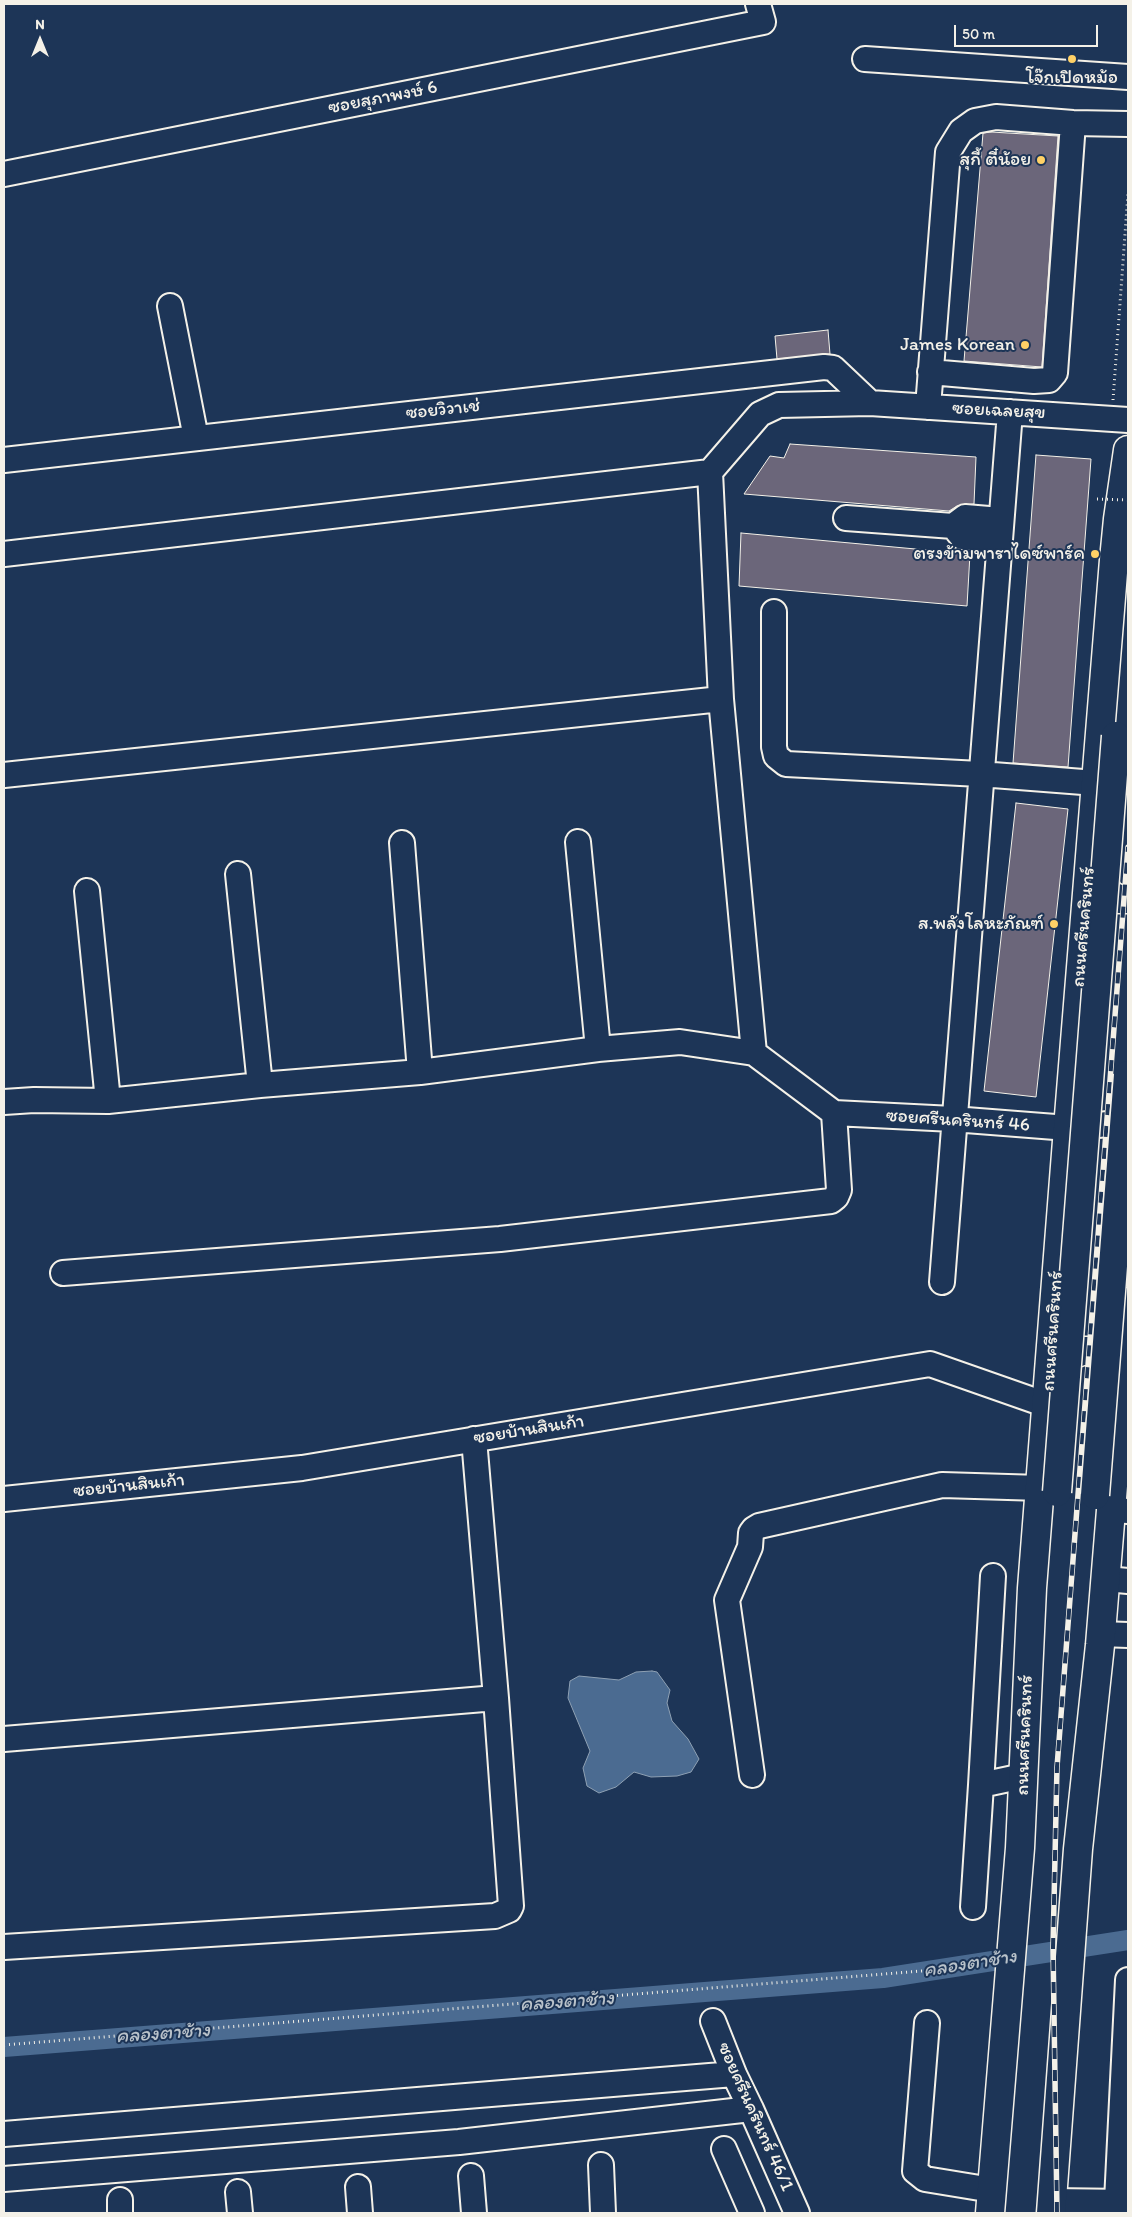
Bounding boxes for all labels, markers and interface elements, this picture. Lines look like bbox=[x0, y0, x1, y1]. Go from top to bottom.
north arrow bbox=[15, 15, 65, 65]
scale bar bbox=[957, 15, 1101, 47]
text: N bbox=[35, 16, 45, 33]
text: 50 m bbox=[962, 25, 995, 43]
marker: โจ๊กเปิดหม้อ bbox=[1066, 53, 1078, 65]
place label: โจ๊กเปิดหม้อ bbox=[1026, 67, 1118, 89]
street label: ซอยสุภาพงษ์ 6 bbox=[327, 76, 439, 120]
place label: สุกี้ ตี๋น้อย bbox=[959, 149, 1031, 171]
marker: สุกี้ ตี๋น้อย bbox=[1035, 154, 1047, 166]
place label: James Korean bbox=[900, 334, 1015, 356]
marker: James Korean bbox=[1019, 339, 1031, 351]
street label: ซอยวิวาเช่ bbox=[405, 395, 481, 425]
street label: ซอยเฉลยสุข bbox=[952, 397, 1046, 425]
place label: ตรงข้ามพาราไดซ์พาร์ค bbox=[913, 543, 1085, 565]
marker: ตรงข้ามพาราไดซ์พาร์ค bbox=[1089, 548, 1101, 560]
street label: ถนนศรีนครินทร์ bbox=[1067, 866, 1101, 988]
place label: ส.พลังโลหะภัณฑ์ bbox=[918, 913, 1044, 935]
marker: ส.พลังโลหะภัณฑ์ bbox=[1048, 918, 1060, 930]
street label: ซอยศรีนครินทร์ 46 bbox=[885, 1105, 1031, 1137]
street label: ถนนศรีนครินทร์ bbox=[1037, 1270, 1069, 1392]
street label: ซอยบ้านสินเก้า bbox=[472, 1410, 586, 1450]
street label: ซอยบ้านสินเก้า bbox=[72, 1469, 186, 1503]
street label: ถนนศรีนครินทร์ bbox=[1012, 1674, 1038, 1796]
water label: คลองตาช้าง bbox=[922, 1945, 1018, 1983]
water label: คลองตาช้าง bbox=[519, 1987, 615, 2017]
water label: คลองตาช้าง bbox=[115, 2019, 211, 2049]
street label: ซอยศรีนครินทร์ 46/1 bbox=[712, 2039, 798, 2195]

